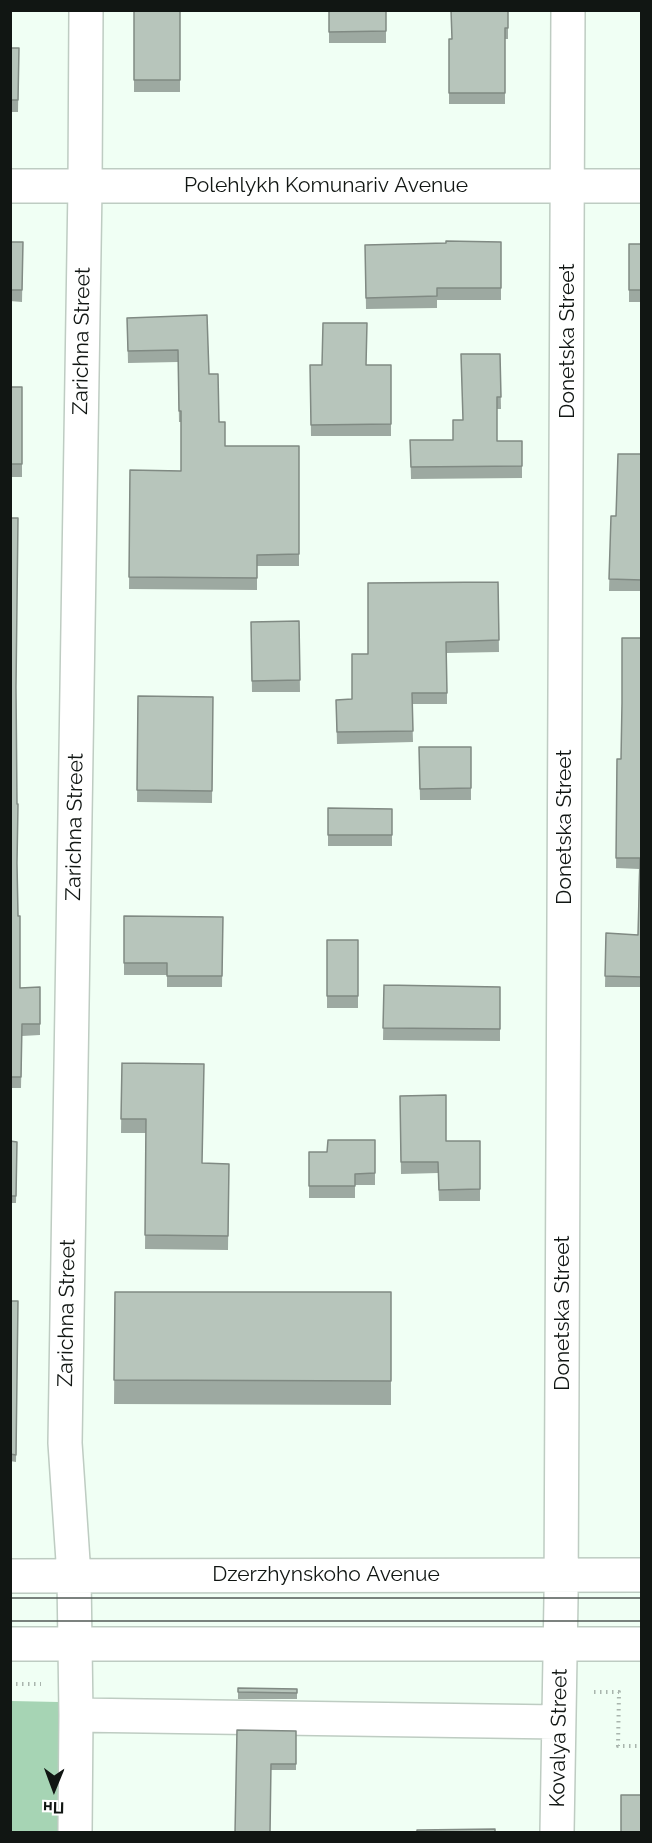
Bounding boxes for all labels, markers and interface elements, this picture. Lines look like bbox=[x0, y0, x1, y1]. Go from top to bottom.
street label: Polehlykh Komunariv Avenue bbox=[184, 173, 468, 199]
street label: Donetska Street bbox=[555, 263, 581, 419]
street label: Zarichna Street bbox=[68, 267, 96, 415]
street label: Donetska Street bbox=[552, 749, 578, 905]
street label: Zarichna Street bbox=[61, 753, 89, 901]
street label: Donetska Street bbox=[550, 1235, 576, 1391]
street label: Zarichna Street bbox=[53, 1239, 81, 1387]
street label: Dzerzhynskoho Avenue bbox=[212, 1562, 440, 1588]
street label: Kovalya Street bbox=[545, 1668, 573, 1808]
north arrow bbox=[24, 1759, 84, 1819]
text: Пн bbox=[43, 1798, 64, 1817]

